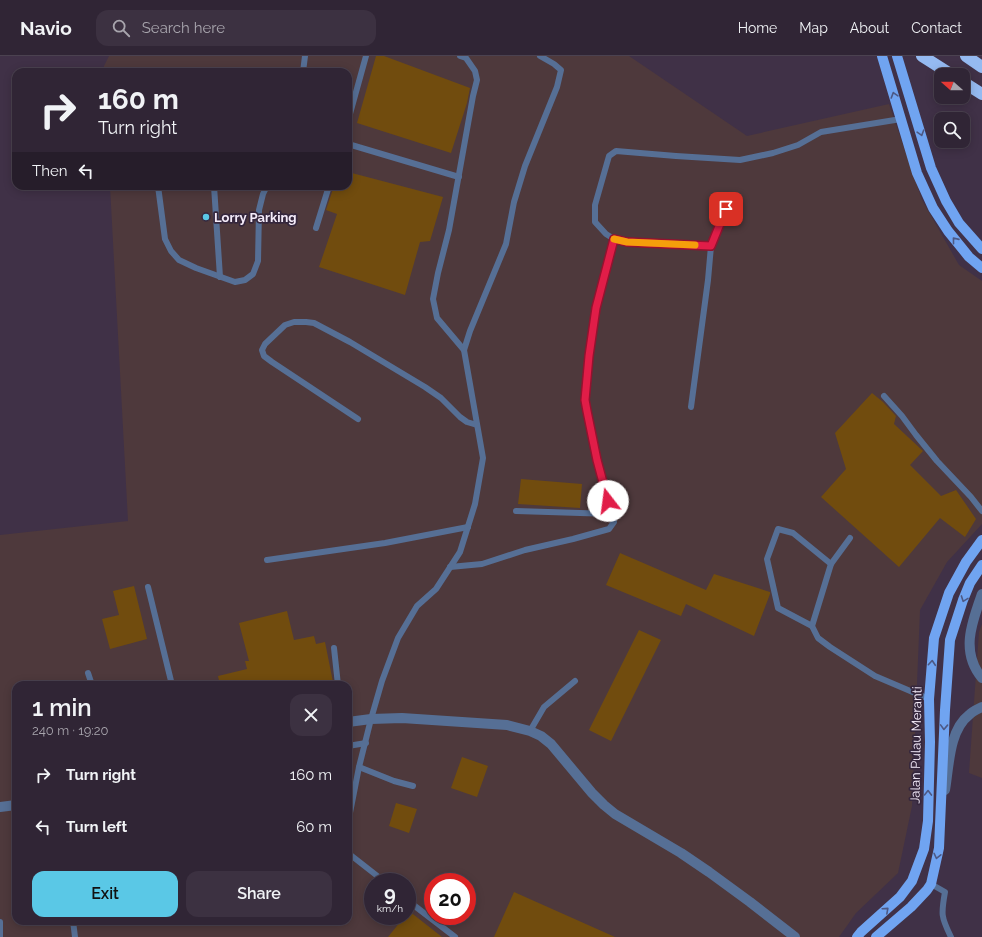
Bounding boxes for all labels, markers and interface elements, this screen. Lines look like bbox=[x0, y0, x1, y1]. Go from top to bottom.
search box bbox=[96, 10, 376, 46]
text: Navio bbox=[20, 17, 72, 39]
icon: search bbox=[110, 17, 132, 39]
text: Search here bbox=[142, 19, 225, 37]
text: Home bbox=[738, 20, 777, 36]
text: Map bbox=[799, 20, 828, 36]
text: About bbox=[850, 20, 889, 36]
text: Contact bbox=[911, 20, 962, 36]
north arrow bbox=[934, 68, 970, 104]
map controls bbox=[934, 68, 970, 148]
text: 160 m bbox=[98, 83, 179, 116]
icon: right bbox=[32, 84, 84, 136]
one-way arrow bbox=[890, 92, 899, 99]
button: search bbox=[934, 112, 970, 148]
text: Turn right bbox=[98, 117, 177, 138]
one-way arrow bbox=[916, 130, 925, 137]
icon: left bbox=[75, 160, 97, 182]
text: Then bbox=[32, 162, 67, 180]
pin bbox=[709, 192, 743, 226]
icon: arrive bbox=[715, 198, 737, 220]
place label: Lorry Parking bbox=[214, 210, 297, 225]
marker: Lorry Parking bbox=[201, 212, 211, 222]
one-way arrow bbox=[953, 237, 960, 244]
position arrow bbox=[587, 480, 629, 522]
one-way arrow bbox=[960, 595, 968, 602]
one-way arrow bbox=[928, 660, 937, 666]
street label: Jalan Pulau Meranti bbox=[907, 686, 925, 804]
text: 1 min bbox=[32, 693, 92, 722]
button: close bbox=[290, 694, 332, 736]
text: 240 m · 19:20 bbox=[32, 723, 109, 738]
one-way arrow bbox=[940, 724, 948, 730]
icon: right bbox=[32, 764, 54, 786]
text: Turn right bbox=[66, 766, 136, 784]
text: 160 m bbox=[290, 766, 332, 784]
one-way arrow bbox=[924, 790, 933, 796]
icon: left bbox=[32, 816, 54, 838]
text: Turn left bbox=[66, 818, 127, 836]
text: 60 m bbox=[296, 818, 332, 836]
one-way arrow bbox=[933, 853, 941, 859]
button: Exit bbox=[32, 871, 178, 917]
button: Share bbox=[186, 871, 332, 917]
speed limit sign: 20 bbox=[424, 873, 476, 925]
text: 9 bbox=[384, 882, 396, 906]
text: km/h bbox=[377, 903, 403, 914]
one-way arrow bbox=[881, 908, 888, 915]

